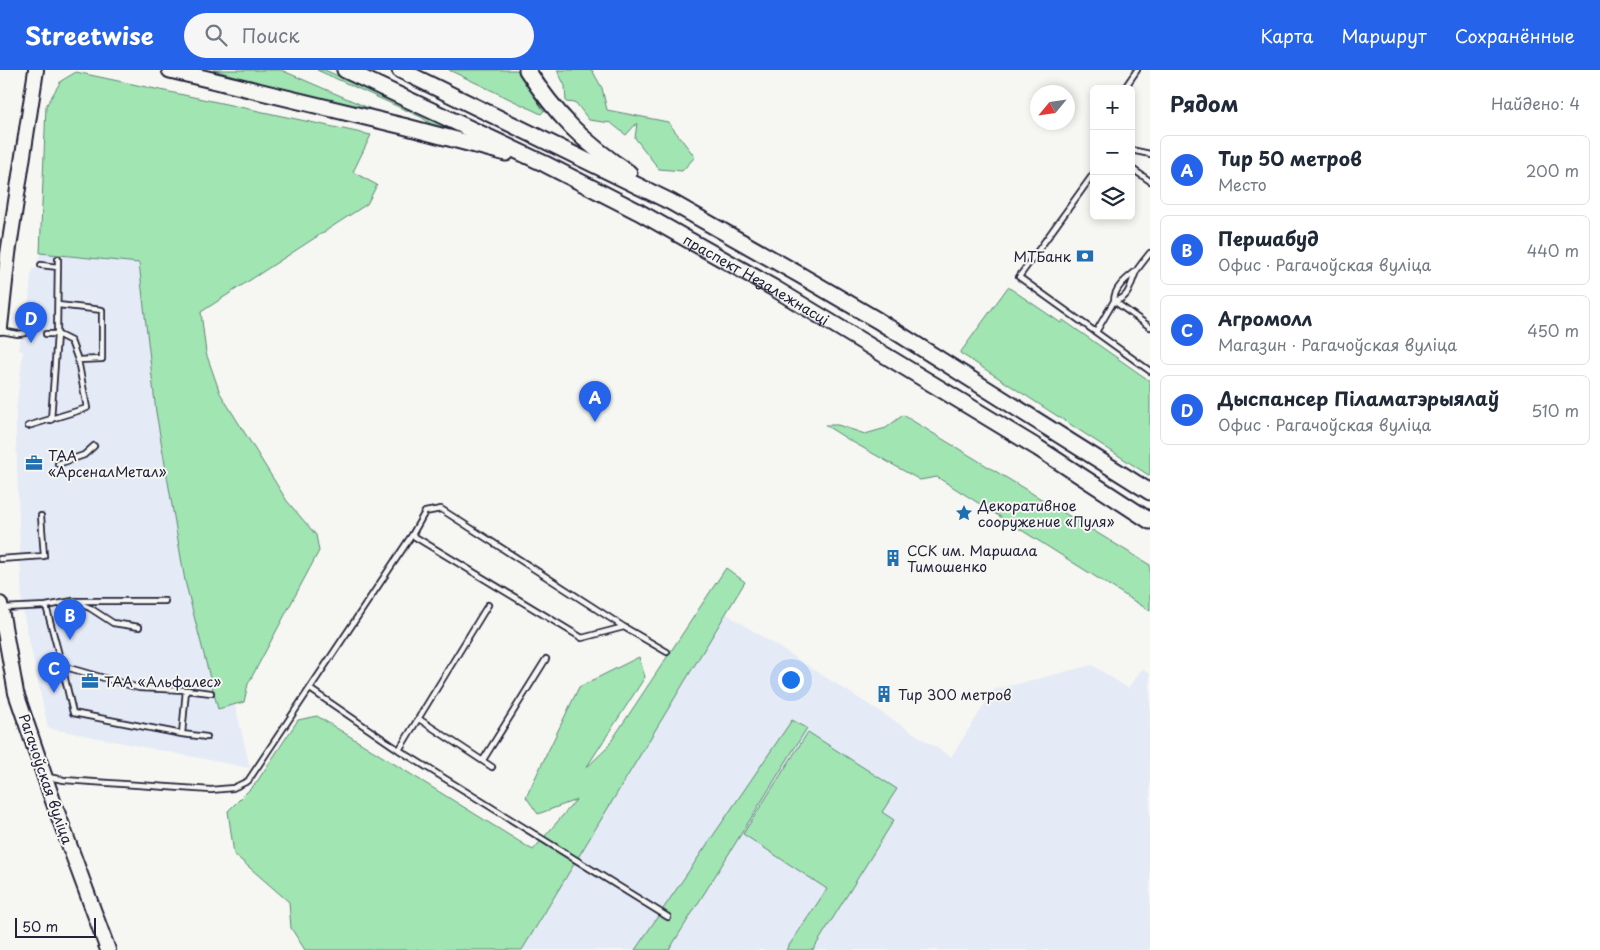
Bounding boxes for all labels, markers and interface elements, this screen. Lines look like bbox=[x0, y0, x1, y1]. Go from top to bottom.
search box bbox=[184, 13, 534, 58]
text: Streetwise bbox=[25, 17, 154, 53]
icon: search bbox=[202, 21, 230, 49]
text: Поиск bbox=[242, 21, 299, 49]
text: Карта bbox=[1261, 22, 1313, 49]
text: Маршрут bbox=[1341, 22, 1427, 49]
text: Сохранённые bbox=[1455, 22, 1575, 49]
north arrow bbox=[1030, 85, 1075, 130]
map controls bbox=[1090, 85, 1135, 220]
button: + bbox=[1090, 85, 1135, 130]
text: Рядом bbox=[1170, 87, 1238, 119]
text: Найдено: 4 bbox=[1491, 91, 1580, 115]
button: − bbox=[1090, 130, 1135, 175]
text: Тир 50 метров bbox=[1218, 144, 1362, 172]
text: A bbox=[1181, 158, 1193, 182]
text: 200 m bbox=[1526, 158, 1579, 182]
text: Место bbox=[1218, 172, 1267, 196]
button: layers bbox=[1090, 175, 1135, 220]
text: Першабуд bbox=[1218, 224, 1319, 252]
street label: праспект Незалежнасці bbox=[680, 229, 834, 330]
text: B bbox=[1182, 238, 1192, 262]
text: 440 m bbox=[1527, 238, 1579, 262]
place label: МТБанк bbox=[1014, 246, 1072, 267]
bank icon: МТБанк bbox=[1075, 246, 1095, 266]
text: Офис · Рагачоўская вуліца bbox=[1218, 252, 1431, 276]
pin: D bbox=[15, 302, 47, 343]
text: Агромолл bbox=[1218, 304, 1312, 332]
text: C bbox=[1181, 318, 1193, 342]
text: 450 m bbox=[1527, 318, 1579, 342]
text: Магазин · Рагачоўская вуліца bbox=[1218, 332, 1457, 356]
pin: A bbox=[579, 381, 611, 422]
text: Дыспансер Піламатэрыялаў bbox=[1218, 384, 1499, 412]
text: D bbox=[1181, 398, 1193, 422]
text: 510 m bbox=[1531, 398, 1579, 422]
text: Офис · Рагачоўская вуліца bbox=[1218, 412, 1431, 436]
place label: ТАА «АрсеналМетал» bbox=[48, 445, 166, 482]
office icon: ТАА «АрсеналМетал» bbox=[24, 453, 44, 473]
place label: Декоративное сооружение «Пуля» bbox=[977, 495, 1115, 532]
place icon: Декоративное сооружение «Пуля» bbox=[954, 503, 974, 523]
place label: ССК им. Маршала Тимошенко bbox=[907, 540, 1038, 577]
building icon: ССК им. Маршала Тимошенко bbox=[883, 548, 903, 568]
pin: B bbox=[54, 599, 86, 640]
pin: C bbox=[38, 652, 70, 693]
your location bbox=[778, 667, 804, 693]
office icon: ТАА «Альфалес» bbox=[80, 671, 100, 691]
place label: ТАА «Альфалес» bbox=[104, 671, 221, 692]
building icon: Тир 300 метров bbox=[874, 684, 894, 704]
place label: Тир 300 метров bbox=[898, 684, 1012, 705]
street label: Рагачоўская вуліца bbox=[14, 711, 78, 847]
scale bar bbox=[15, 915, 96, 938]
text: 50 m bbox=[22, 916, 58, 937]

